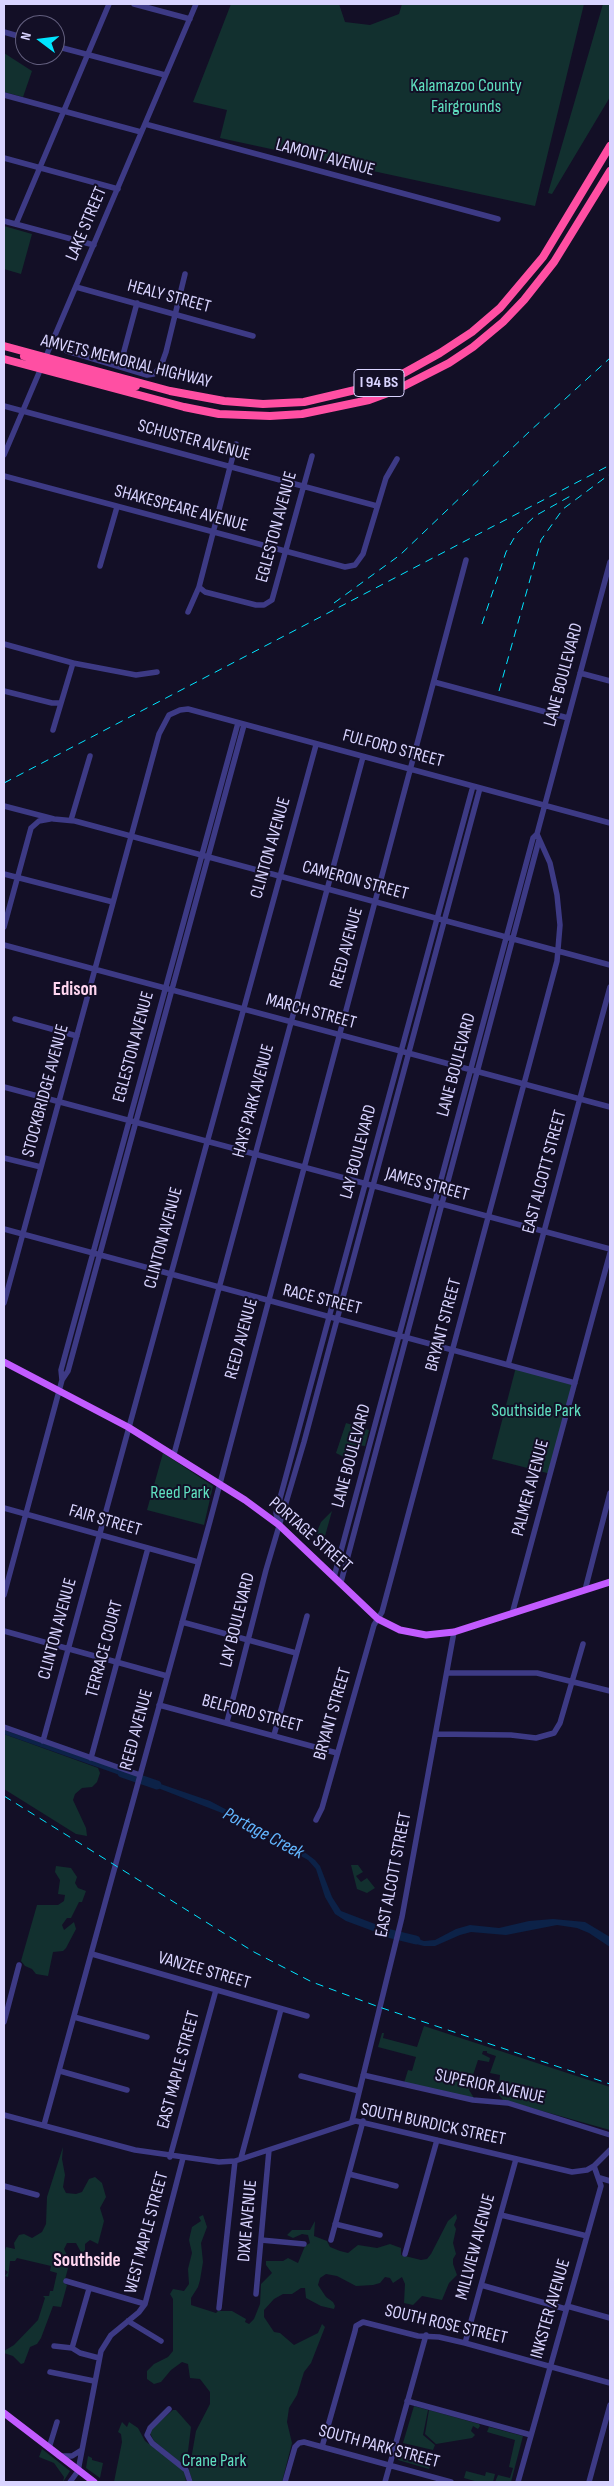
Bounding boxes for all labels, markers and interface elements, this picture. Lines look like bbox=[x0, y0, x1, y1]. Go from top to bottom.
north arrow bbox=[15, 15, 65, 65]
text: N bbox=[17, 30, 35, 42]
park label: Kalamazoo County Fairgrounds bbox=[410, 75, 522, 118]
street label: LAMONT AVENUE bbox=[273, 134, 377, 182]
street label: LAKE STREET bbox=[62, 184, 112, 264]
street label: HEALY STREET bbox=[125, 276, 213, 318]
street label: AMVETS MEMORIAL HIGHWAY bbox=[38, 330, 214, 394]
road number: I 94 BS bbox=[354, 369, 404, 396]
street label: SCHUSTER AVENUE bbox=[135, 416, 253, 466]
street label: EGLESTON AVENUE bbox=[252, 469, 302, 585]
street label: SHAKESPEARE AVENUE bbox=[112, 481, 250, 537]
street label: LANE BOULEVARD bbox=[540, 621, 588, 729]
street label: FULFORD STREET bbox=[340, 725, 446, 773]
street label: CLINTON AVENUE bbox=[246, 795, 296, 901]
street label: CAMERON STREET bbox=[300, 856, 410, 906]
street label: REED AVENUE bbox=[326, 905, 368, 991]
district label: Edison bbox=[53, 979, 97, 1001]
street label: EGLESTON AVENUE bbox=[109, 989, 159, 1105]
street label: MARCH STREET bbox=[263, 990, 359, 1034]
street label: LANE BOULEVARD bbox=[433, 1011, 481, 1119]
street label: STOCKBRIDGE AVENUE bbox=[18, 1022, 74, 1160]
street label: HAYS PARK AVENUE bbox=[228, 1042, 280, 1160]
street label: LAY BOULEVARD bbox=[336, 1103, 382, 1201]
street label: EAST ALCOTT STREET bbox=[518, 1108, 572, 1236]
street label: JAMES STREET bbox=[383, 1164, 471, 1206]
street label: CLINTON AVENUE bbox=[140, 1185, 188, 1291]
street label: BRYANT STREET bbox=[421, 1276, 467, 1374]
street label: RACE STREET bbox=[281, 1280, 363, 1320]
street label: REED AVENUE bbox=[221, 1296, 263, 1382]
park label: Southside Park bbox=[491, 1400, 581, 1422]
street label: LANE BOULEVARD bbox=[328, 1402, 376, 1510]
street label: PALMER AVENUE bbox=[508, 1437, 554, 1539]
park label: Reed Park bbox=[150, 1482, 210, 1504]
street label: PORTAGE STREET bbox=[264, 1493, 356, 1577]
street label: FAIR STREET bbox=[66, 1500, 144, 1542]
street label: LAY BOULEVARD bbox=[216, 1571, 260, 1669]
street label: CLINTON AVENUE bbox=[34, 1576, 82, 1682]
street label: TERRACE COURT bbox=[82, 1598, 128, 1700]
street label: BRYANT STREET bbox=[309, 1665, 357, 1763]
street label: REED AVENUE bbox=[116, 1687, 158, 1773]
street label: BELFORD STREET bbox=[199, 1690, 305, 1738]
water label: Portage Creek bbox=[219, 1803, 307, 1865]
street label: EAST ALCOTT STREET bbox=[371, 1811, 417, 1939]
street label: VANZEE STREET bbox=[155, 1948, 253, 1994]
street label: EAST MAPLE STREET bbox=[153, 2009, 205, 2131]
street label: SUPERIOR AVENUE bbox=[433, 2065, 547, 2109]
street label: SOUTH BURDICK STREET bbox=[359, 2099, 507, 2151]
street label: WEST MAPLE STREET bbox=[120, 2170, 174, 2296]
street label: DIXIE AVENUE bbox=[234, 2179, 262, 2263]
street label: MILLVIEW AVENUE bbox=[452, 2192, 500, 2302]
district label: Southside bbox=[53, 2250, 121, 2272]
street label: INKSTER AVENUE bbox=[526, 2257, 576, 2361]
street label: SOUTH ROSE STREET bbox=[383, 2300, 509, 2350]
street label: SOUTH PARK STREET bbox=[316, 2420, 442, 2474]
park label: Crane Park bbox=[182, 2450, 246, 2472]

